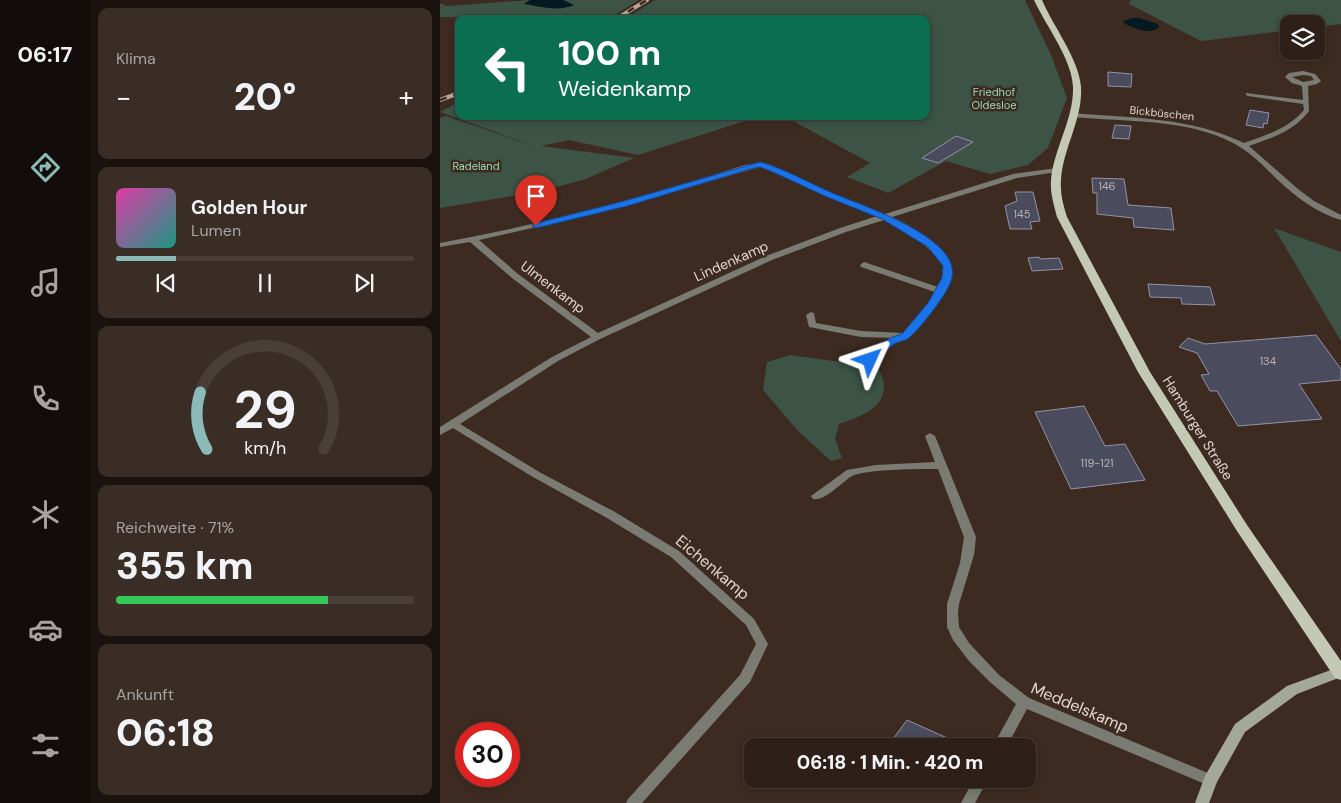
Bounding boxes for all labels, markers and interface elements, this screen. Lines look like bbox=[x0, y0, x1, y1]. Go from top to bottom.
map controls bbox=[1280, 15, 1325, 60]
button: layers bbox=[1280, 15, 1325, 60]
text: 100 m bbox=[558, 30, 661, 76]
icon: left bbox=[475, 35, 540, 100]
text: 06:17 bbox=[18, 40, 72, 69]
text: Klima bbox=[116, 48, 156, 69]
text: 20° bbox=[234, 72, 296, 122]
text: Weidenkamp bbox=[558, 74, 691, 103]
text: − bbox=[116, 79, 131, 116]
text: + bbox=[399, 79, 414, 116]
park label: Friedhof Oldesloe bbox=[972, 85, 1016, 112]
street label: Bickbüschen bbox=[1129, 103, 1195, 123]
icon: directions bbox=[28, 150, 63, 185]
park label: Radeland bbox=[452, 159, 500, 173]
pin bbox=[515, 175, 557, 226]
house number: 146 bbox=[1098, 179, 1116, 193]
icon: arrive bbox=[522, 182, 550, 210]
text: Golden Hour bbox=[191, 195, 307, 220]
house number: 145 bbox=[1014, 207, 1031, 221]
text: Lumen bbox=[191, 220, 241, 241]
street label: Lindenkamp bbox=[691, 237, 771, 285]
street label: Ulmenkamp bbox=[517, 257, 589, 317]
icon: music bbox=[28, 265, 63, 300]
icon: previous bbox=[152, 269, 180, 297]
icon: pause bbox=[251, 269, 279, 297]
icon: next bbox=[350, 269, 378, 297]
position arrow bbox=[843, 333, 895, 385]
house number: 134 bbox=[1260, 354, 1277, 368]
street label: Hamburger Straße bbox=[1159, 373, 1237, 483]
text: 29 bbox=[234, 376, 296, 444]
icon: phone bbox=[28, 381, 63, 416]
text: km/h bbox=[244, 436, 286, 460]
house number: 119-121 bbox=[1081, 456, 1113, 470]
icon: climate bbox=[28, 497, 63, 532]
text: Reichweite · 71% bbox=[116, 517, 234, 538]
street label: Eichenkamp bbox=[671, 530, 754, 605]
text: 355 km bbox=[116, 541, 253, 591]
icon: car bbox=[28, 612, 63, 647]
street label: Meddelskamp bbox=[1028, 677, 1132, 737]
text: Ankunft bbox=[116, 684, 174, 705]
text: 06:18 bbox=[116, 708, 215, 758]
speed limit sign: 30 bbox=[455, 722, 520, 787]
icon: filters bbox=[28, 728, 63, 763]
text: 06:18 · 1 Min. · 420 m bbox=[797, 750, 983, 775]

